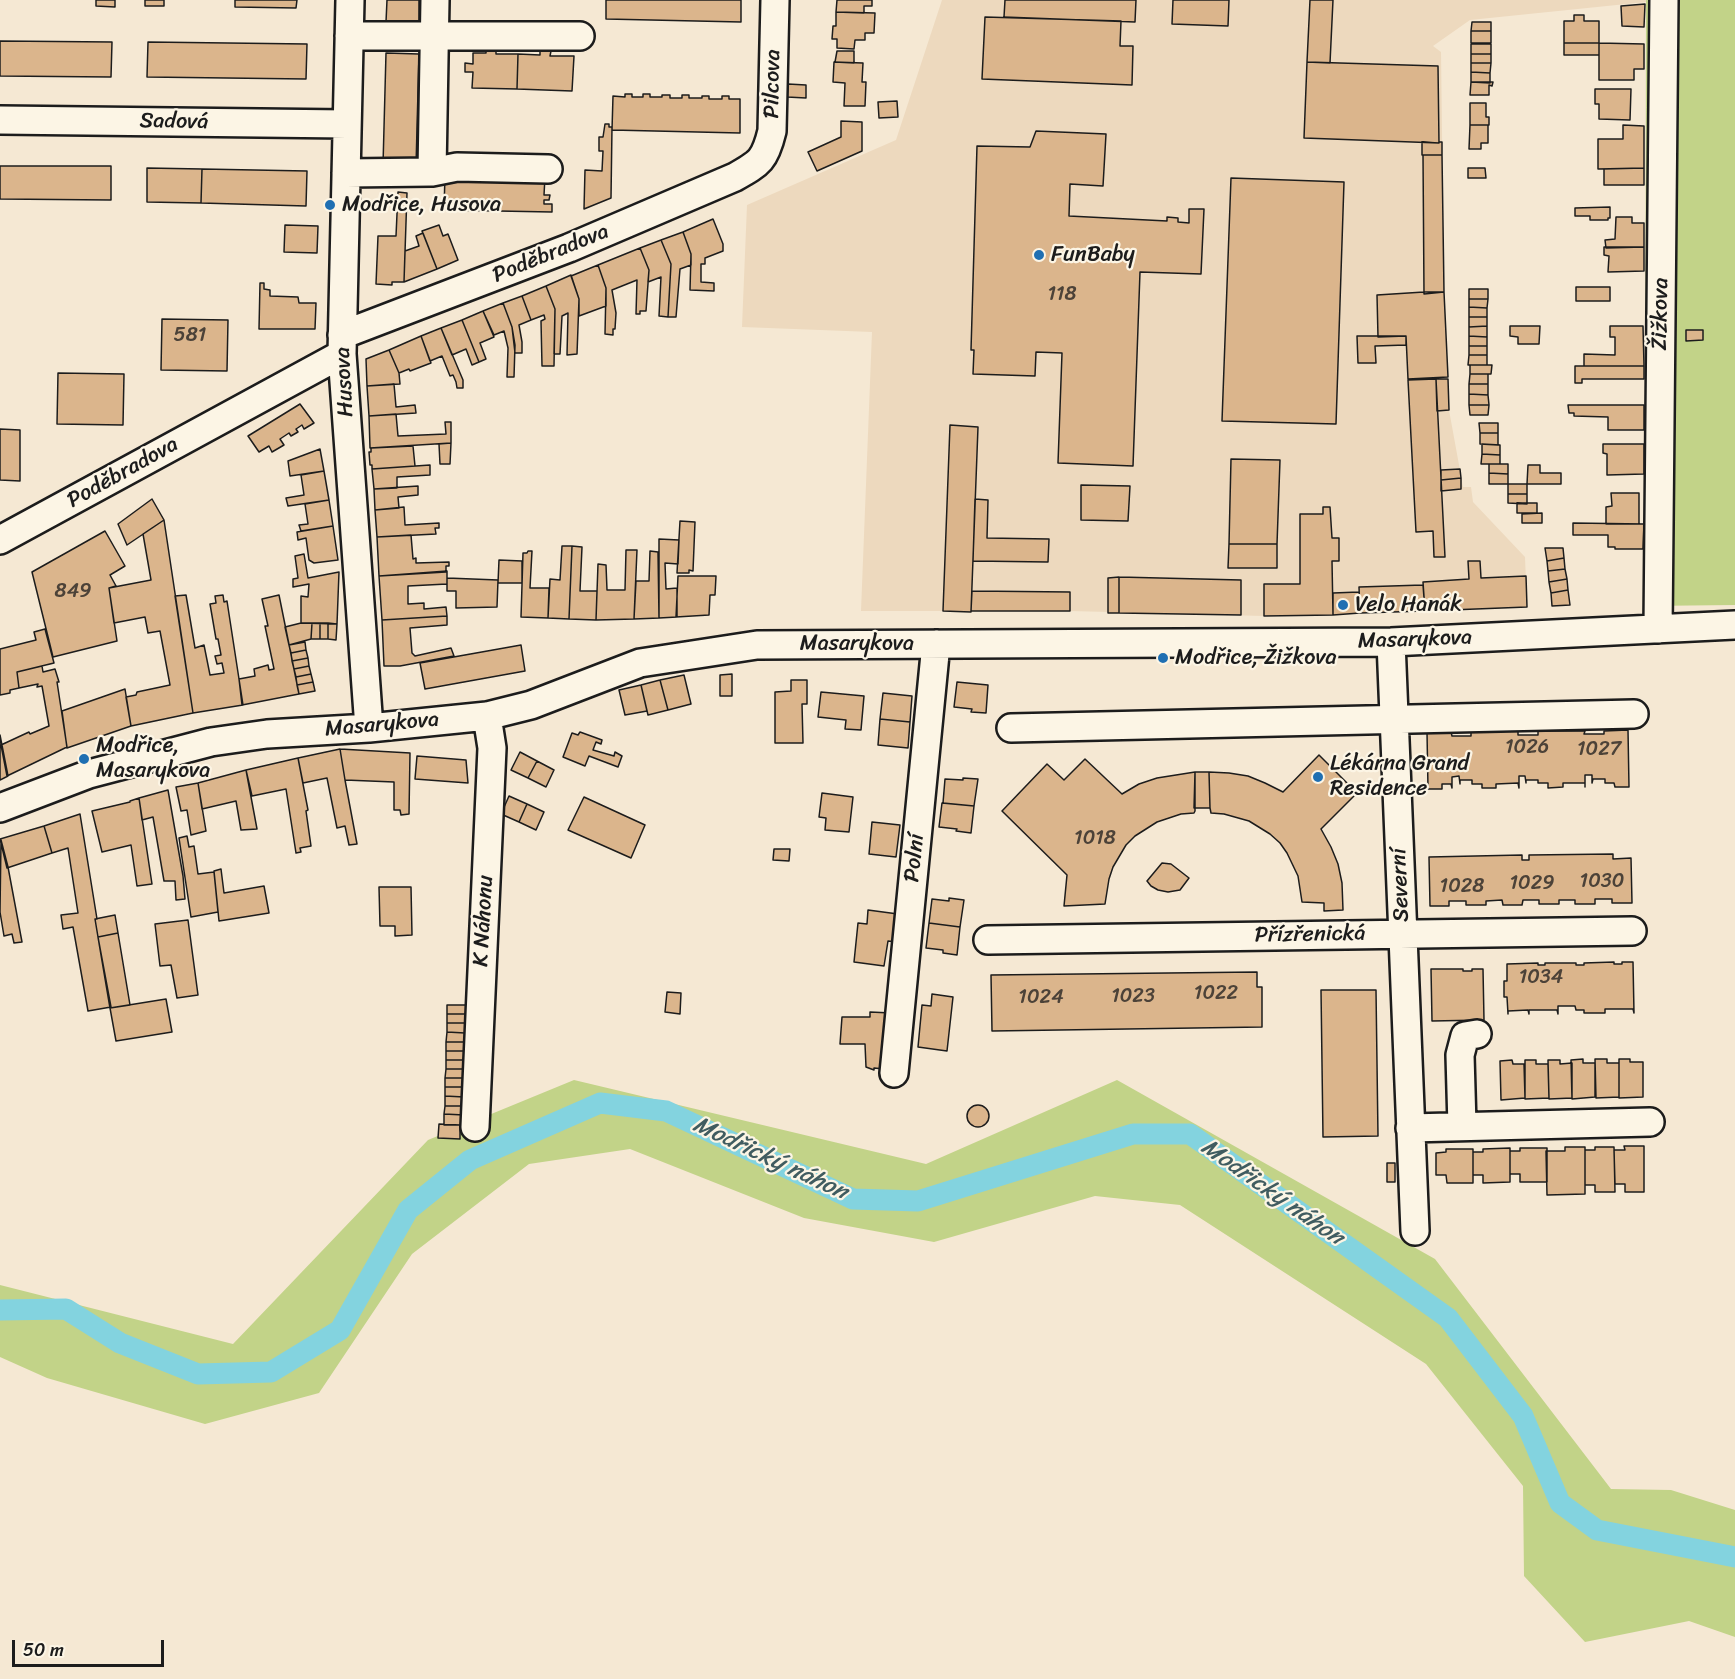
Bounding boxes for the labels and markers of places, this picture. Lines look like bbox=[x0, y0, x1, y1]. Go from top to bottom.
place label: Modřice, Husova bbox=[342, 192, 501, 218]
marker: Modřice, Husova bbox=[323, 198, 337, 212]
place label: FunBaby bbox=[1051, 242, 1135, 268]
marker: FunBaby bbox=[1032, 248, 1046, 262]
place label: Velo Hanák bbox=[1355, 592, 1462, 618]
marker: Velo Hanák bbox=[1336, 598, 1350, 612]
place label: Modřice, Žižkova bbox=[1175, 645, 1337, 671]
marker: Modřice, Žižkova bbox=[1156, 651, 1170, 665]
place label: Modřice, Masarykova bbox=[96, 733, 210, 784]
place label: Lékárna Grand Residence bbox=[1330, 751, 1469, 802]
marker: Modřice, Masarykova bbox=[77, 752, 91, 766]
marker: Lékárna Grand Residence bbox=[1311, 770, 1325, 784]

